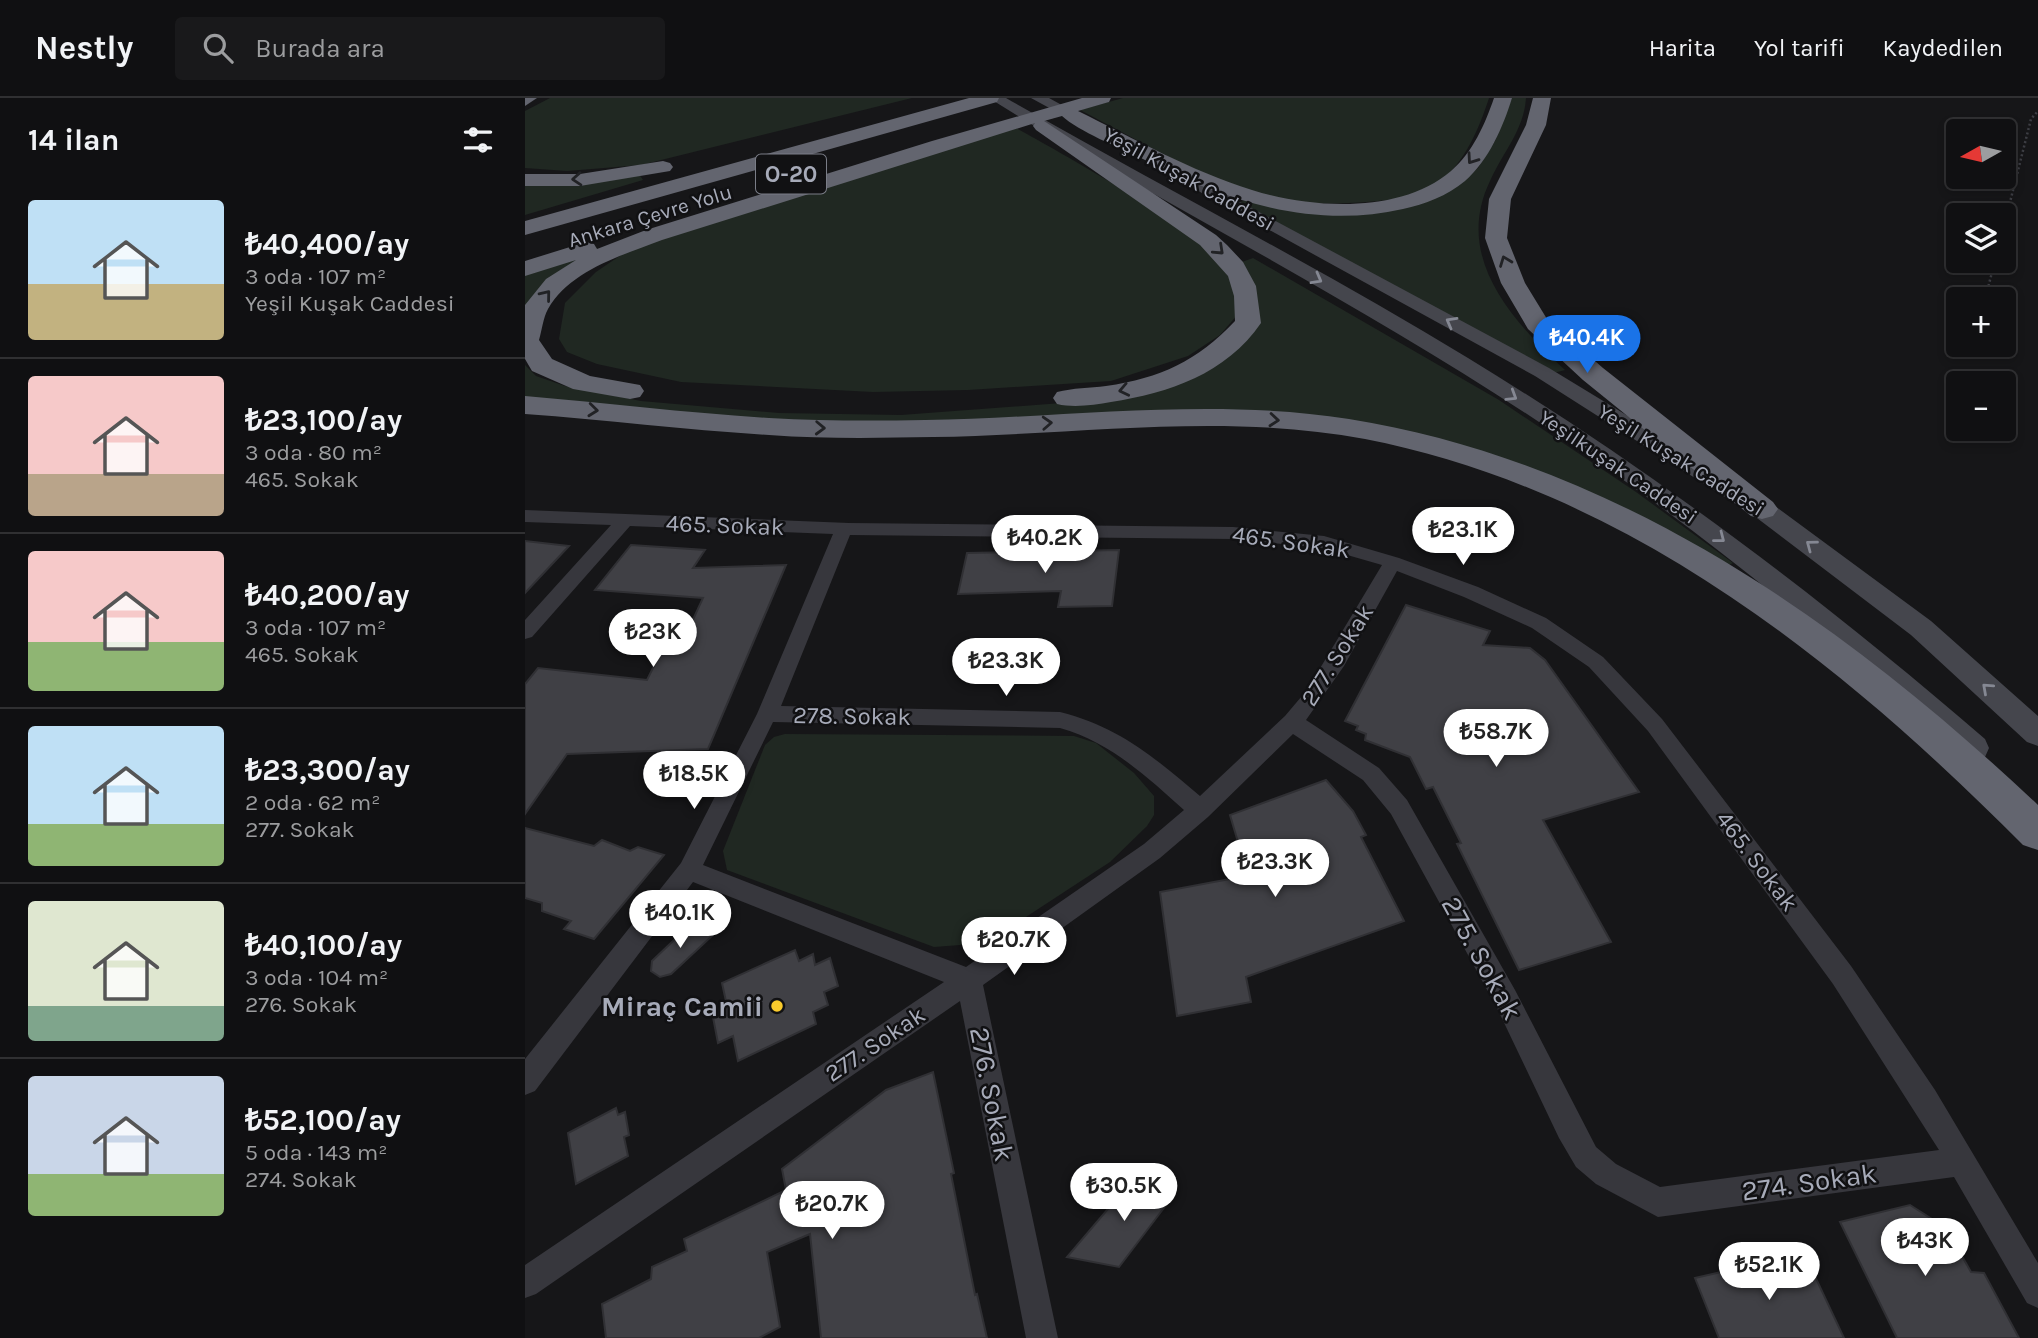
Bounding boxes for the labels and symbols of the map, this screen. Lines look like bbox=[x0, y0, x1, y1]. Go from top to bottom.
north arrow bbox=[1946, 119, 2016, 189]
street label: Yeşil Kuşak Caddesi bbox=[1099, 122, 1279, 236]
one-way arrow bbox=[1468, 151, 1480, 163]
road number: O-20 bbox=[756, 155, 826, 194]
one-way arrow bbox=[571, 171, 582, 186]
street label: Ankara Çevre Yolu bbox=[565, 180, 735, 252]
one-way arrow bbox=[1211, 241, 1224, 254]
one-way arrow bbox=[1499, 255, 1513, 267]
one-way arrow bbox=[1310, 271, 1322, 284]
one-way arrow bbox=[538, 290, 551, 302]
pin: ₺40.4K bbox=[1530, 316, 1644, 375]
one-way arrow bbox=[1446, 317, 1458, 330]
one-way arrow bbox=[1118, 382, 1130, 397]
one-way arrow bbox=[1504, 387, 1517, 400]
street label: Yeşil Kuşak Caddesi bbox=[1593, 399, 1769, 521]
one-way arrow bbox=[587, 403, 599, 418]
street label: Yeşilkuşak Caddesi bbox=[1534, 405, 1702, 529]
one-way arrow bbox=[1269, 412, 1280, 427]
one-way arrow bbox=[1042, 416, 1053, 431]
one-way arrow bbox=[814, 421, 825, 436]
pin: ₺23.1K bbox=[1406, 508, 1520, 567]
street label: 465. Sokak bbox=[665, 509, 785, 541]
pin: ₺40.2K bbox=[988, 516, 1102, 575]
street label: 465. Sokak bbox=[1230, 520, 1352, 564]
one-way arrow bbox=[1712, 529, 1724, 542]
one-way arrow bbox=[1806, 541, 1818, 554]
street label: 277. Sokak bbox=[1295, 599, 1379, 711]
pin: ₺23K bbox=[612, 610, 694, 669]
pin: ₺23.3K bbox=[949, 638, 1063, 698]
one-way arrow bbox=[1983, 684, 1996, 696]
street label: 278. Sokak bbox=[793, 701, 911, 731]
pin: ₺58.7K bbox=[1439, 710, 1553, 769]
pin: ₺18.5K bbox=[637, 752, 751, 811]
street label: 465. Sokak bbox=[1710, 805, 1804, 917]
pin: ₺23.3K bbox=[1218, 840, 1332, 899]
pin: ₺40.1K bbox=[623, 890, 737, 950]
street label: 275. Sokak bbox=[1435, 891, 1529, 1025]
pin: ₺20.7K bbox=[957, 918, 1071, 977]
place label: Miraç Camii bbox=[601, 990, 763, 1023]
marker: Miraç Camii bbox=[769, 998, 785, 1014]
street label: 277. Sokak bbox=[820, 1000, 930, 1088]
street label: 276. Sokak bbox=[963, 1024, 1021, 1164]
street label: 274. Sokak bbox=[1739, 1156, 1879, 1208]
pin: ₺30.5K bbox=[1067, 1164, 1181, 1223]
pin: ₺20.7K bbox=[775, 1182, 889, 1241]
pin: ₺43K bbox=[1884, 1218, 1966, 1278]
pin: ₺52.1K bbox=[1712, 1242, 1826, 1302]

